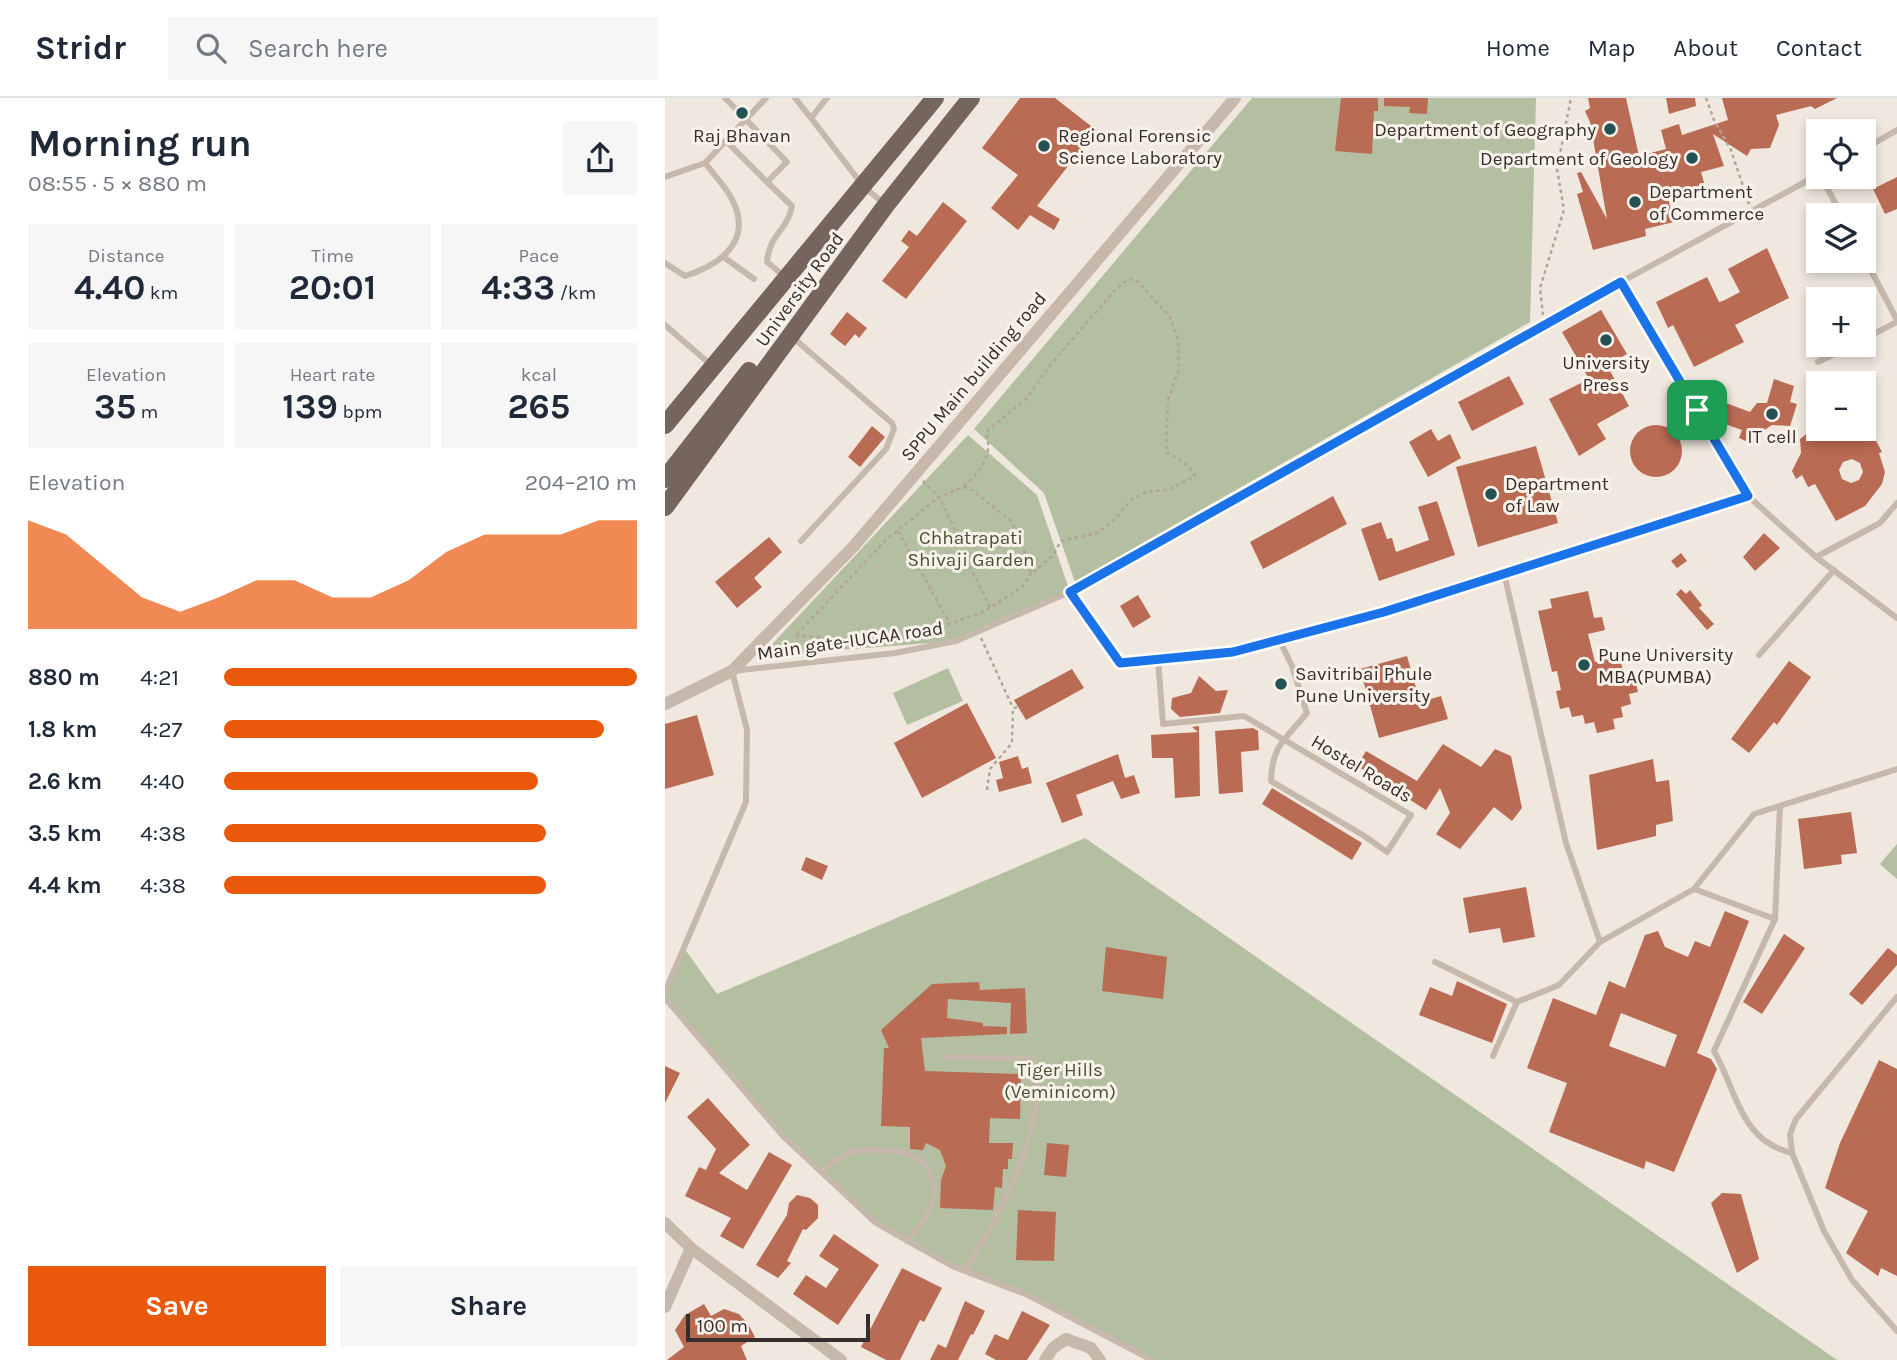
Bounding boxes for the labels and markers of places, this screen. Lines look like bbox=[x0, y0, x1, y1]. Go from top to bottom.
marker: Raj Bhavan bbox=[734, 105, 750, 121]
place label: Department of Geography bbox=[1374, 119, 1596, 141]
marker: Department of Geography bbox=[1602, 121, 1618, 137]
place label: Raj Bhavan bbox=[693, 125, 791, 147]
place label: Regional Forensic Science Laboratory bbox=[1058, 125, 1222, 169]
marker: Regional Forensic Science Laboratory bbox=[1036, 138, 1052, 154]
place label: Department of Geology bbox=[1480, 148, 1678, 170]
marker: Department of Geology bbox=[1684, 150, 1700, 166]
place label: Department of Commerce bbox=[1649, 181, 1764, 225]
marker: Department of Commerce bbox=[1627, 194, 1643, 210]
marker: University Press bbox=[1598, 332, 1614, 348]
place label: University Press bbox=[1562, 352, 1650, 396]
pin bbox=[1667, 380, 1727, 440]
marker: IT cell bbox=[1764, 406, 1780, 422]
place label: IT cell bbox=[1747, 426, 1797, 448]
place label: Department of Law bbox=[1505, 473, 1609, 517]
marker: Department of Law bbox=[1483, 486, 1499, 502]
place label: Pune University MBA(PUMBA) bbox=[1598, 644, 1733, 688]
marker: Pune University MBA(PUMBA) bbox=[1576, 657, 1592, 673]
place label: Savitribai Phule Pune University bbox=[1295, 663, 1432, 707]
marker: Savitribai Phule Pune University bbox=[1273, 676, 1289, 692]

